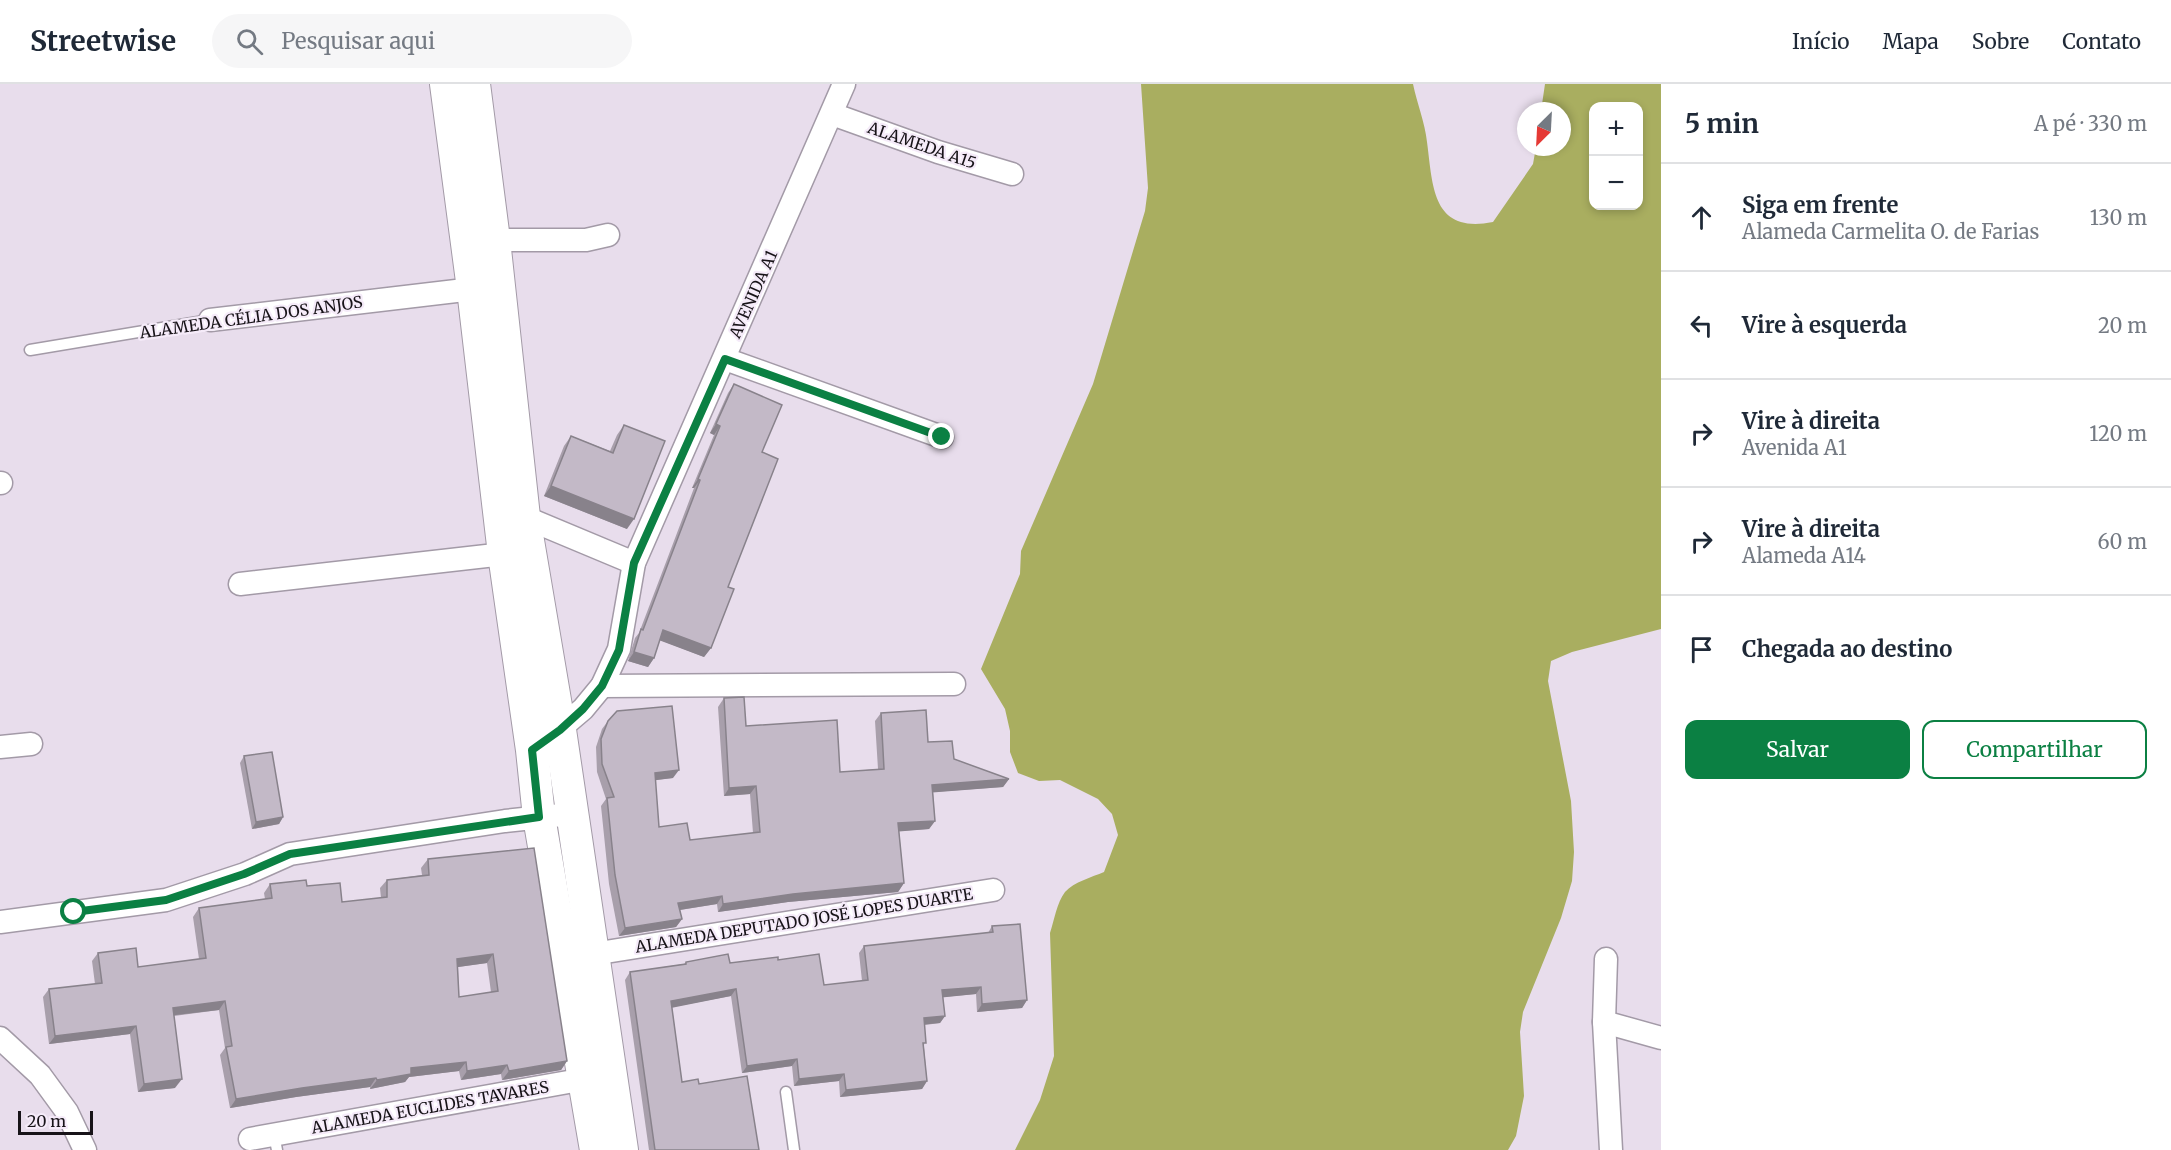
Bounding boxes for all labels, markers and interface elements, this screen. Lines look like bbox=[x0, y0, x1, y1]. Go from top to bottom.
search box bbox=[212, 14, 632, 68]
text: Streetwise bbox=[30, 23, 176, 59]
icon: search bbox=[233, 25, 266, 58]
text: Pesquisar aqui bbox=[281, 27, 435, 55]
text: Início bbox=[1792, 28, 1850, 55]
text: Mapa bbox=[1883, 28, 1939, 55]
text: Sobre bbox=[1972, 28, 2029, 55]
text: Contato bbox=[2062, 28, 2141, 55]
north arrow bbox=[1517, 102, 1571, 156]
map controls bbox=[1589, 102, 1643, 210]
button: + bbox=[1589, 102, 1643, 156]
text: 5 min bbox=[1685, 107, 1759, 140]
text: A pé · 330 m bbox=[2034, 111, 2147, 136]
street label: ALAMEDA A15 bbox=[864, 117, 979, 173]
button: − bbox=[1589, 156, 1643, 210]
text: Siga em frente bbox=[1742, 191, 1898, 219]
icon: ahead bbox=[1685, 201, 1718, 234]
text: 130 m bbox=[2090, 205, 2147, 230]
text: Alameda Carmelita O. de Farias bbox=[1742, 219, 2039, 244]
street label: AVENIDA A1 bbox=[724, 247, 781, 342]
street label: ALAMEDA CÉLIA DOS ANJOS bbox=[137, 291, 364, 343]
icon: left bbox=[1685, 309, 1718, 342]
text: Vire à esquerda bbox=[1742, 311, 1907, 339]
text: 20 m bbox=[2098, 313, 2147, 338]
text: Vire à direita bbox=[1742, 407, 1880, 435]
icon: right bbox=[1685, 417, 1718, 450]
text: 120 m bbox=[2089, 421, 2147, 446]
route end bbox=[928, 423, 954, 449]
text: Avenida A1 bbox=[1742, 435, 1847, 460]
text: Vire à direita bbox=[1742, 515, 1880, 543]
icon: right bbox=[1685, 525, 1718, 558]
text: 60 m bbox=[2097, 529, 2147, 554]
text: Alameda A14 bbox=[1742, 543, 1866, 568]
icon: arrive bbox=[1685, 633, 1718, 666]
text: Chegada ao destino bbox=[1742, 635, 1952, 663]
button: Salvar bbox=[1685, 720, 1910, 779]
button: Compartilhar bbox=[1922, 720, 2147, 779]
street label: ALAMEDA DEPUTADO JOSÉ LOPES DUARTE bbox=[633, 883, 975, 957]
route start bbox=[60, 898, 86, 924]
street label: ALAMEDA EUCLIDES TAVARES bbox=[309, 1076, 550, 1138]
scale bar bbox=[18, 1108, 93, 1136]
text: 20 m bbox=[27, 1111, 66, 1131]

